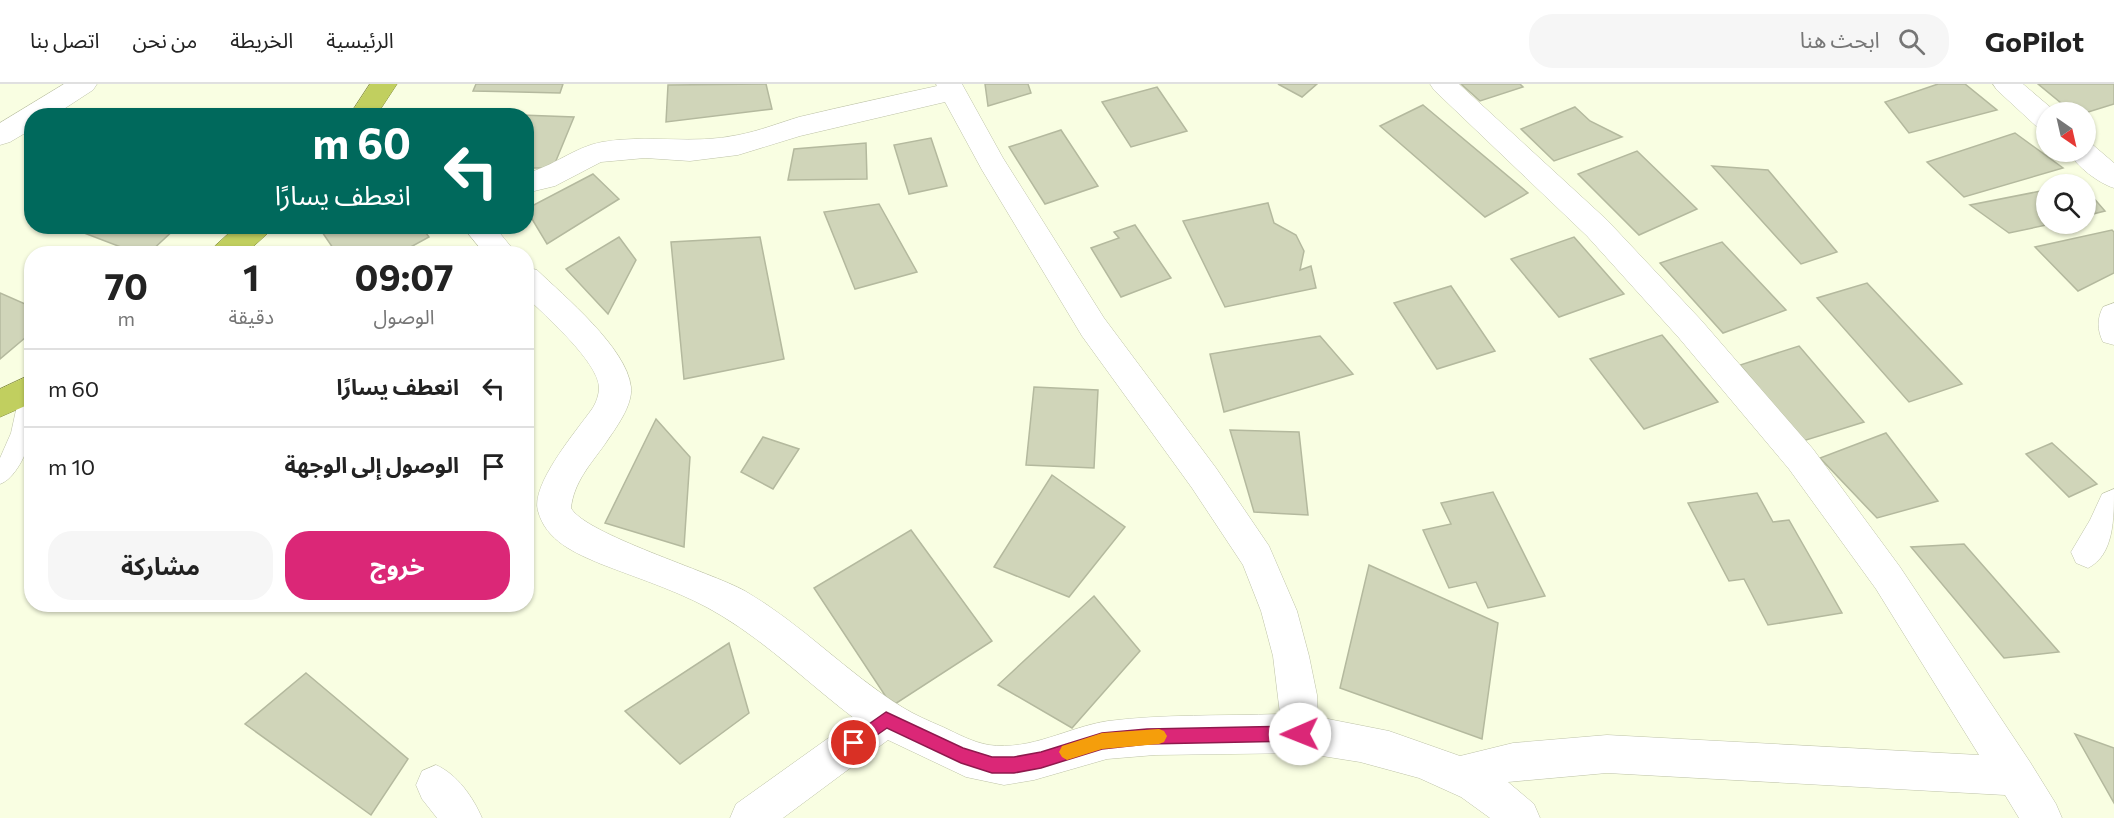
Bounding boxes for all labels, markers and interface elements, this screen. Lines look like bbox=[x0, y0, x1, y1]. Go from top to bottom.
search box bbox=[1529, 14, 1949, 68]
text: GoPilot bbox=[1985, 24, 2084, 58]
icon: search bbox=[1895, 25, 1928, 58]
text: ابحث هنا bbox=[1800, 26, 1880, 53]
text: اتصل بنا bbox=[30, 27, 100, 52]
text: من نحن bbox=[133, 27, 197, 52]
text: الخريطة bbox=[230, 27, 293, 52]
text: الرئيسية bbox=[326, 27, 394, 52]
north arrow bbox=[2036, 102, 2096, 162]
map controls bbox=[2036, 102, 2096, 234]
text: 60 m bbox=[312, 116, 411, 168]
icon: left bbox=[432, 132, 510, 210]
button: search bbox=[2036, 174, 2096, 234]
text: انعطف يسارًا bbox=[275, 178, 411, 211]
text: 1 bbox=[243, 254, 259, 298]
text: 09:07 bbox=[355, 254, 454, 298]
text: 70 bbox=[105, 263, 148, 307]
text: دقيقة bbox=[228, 304, 274, 328]
text: الوصول bbox=[374, 304, 434, 328]
text: m bbox=[118, 306, 135, 330]
icon: left bbox=[477, 372, 510, 405]
text: انعطف يسارًا bbox=[337, 373, 459, 400]
text: 60 m bbox=[48, 375, 99, 402]
icon: arrive bbox=[477, 450, 510, 483]
text: الوصول إلى الوجهة bbox=[284, 451, 459, 478]
text: 10 m bbox=[48, 453, 95, 480]
button: مشاركة bbox=[48, 531, 273, 600]
button: خروج bbox=[285, 531, 510, 600]
position arrow bbox=[1268, 702, 1332, 766]
pin bbox=[828, 717, 879, 768]
icon: arrive bbox=[837, 726, 870, 759]

